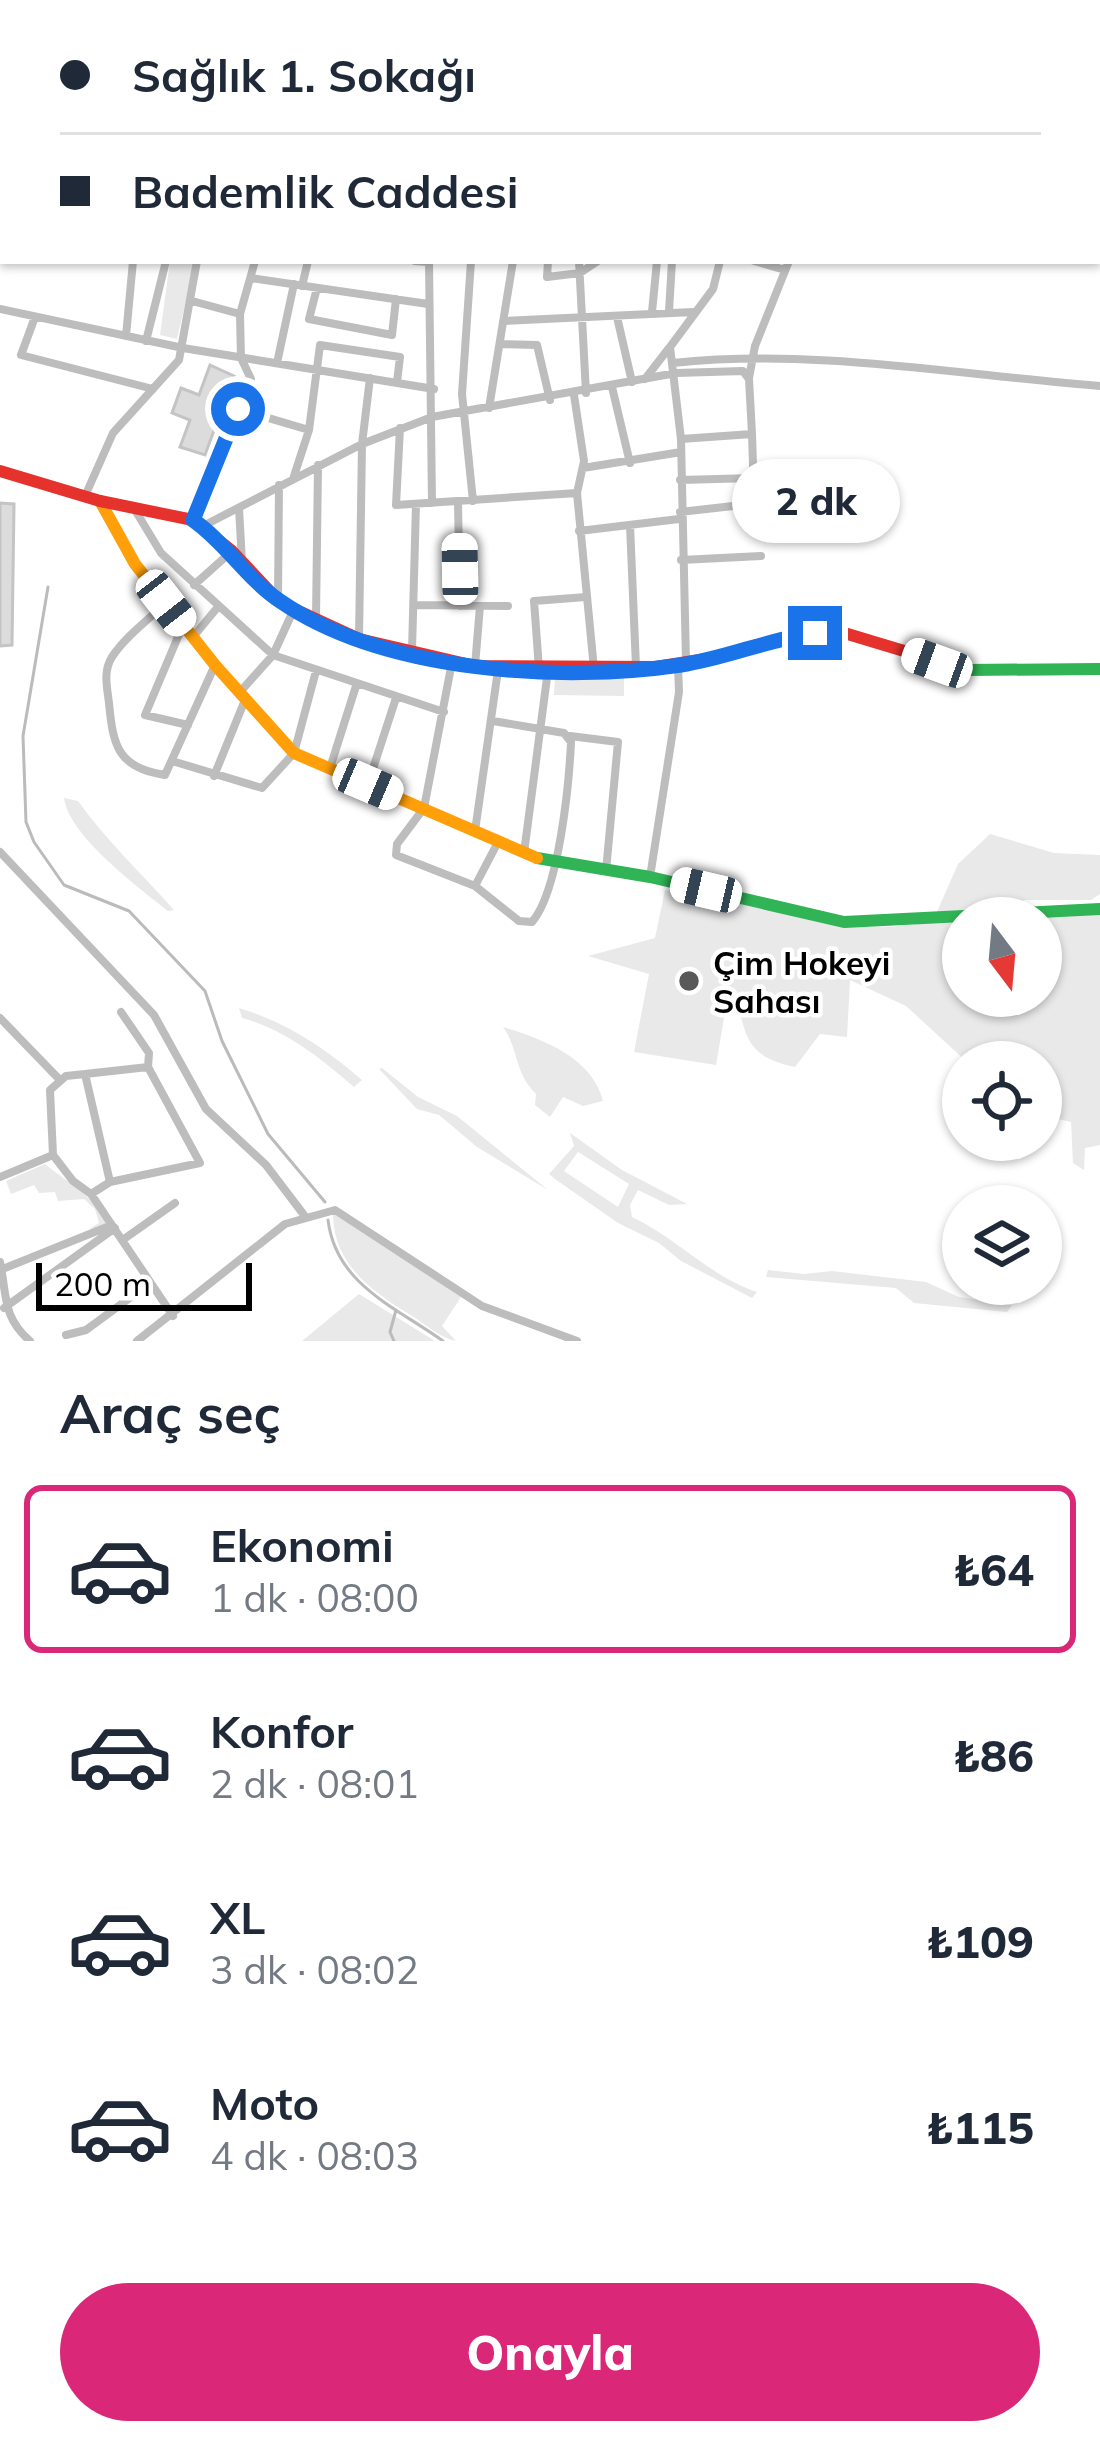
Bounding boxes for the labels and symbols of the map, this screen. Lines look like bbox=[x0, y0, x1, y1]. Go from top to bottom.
route start bbox=[211, 382, 265, 436]
callout: 2 dk bbox=[731, 459, 899, 543]
car bbox=[441, 533, 479, 605]
car bbox=[130, 564, 202, 642]
route end bbox=[788, 606, 842, 660]
car bbox=[897, 634, 977, 692]
car bbox=[328, 753, 408, 815]
car bbox=[667, 864, 745, 916]
north arrow bbox=[942, 897, 1062, 1017]
place label: Çim Hokeyi Sahası bbox=[713, 942, 890, 1021]
marker: Çim Hokeyi Sahası bbox=[676, 968, 702, 994]
scale bar bbox=[36, 1257, 252, 1310]

